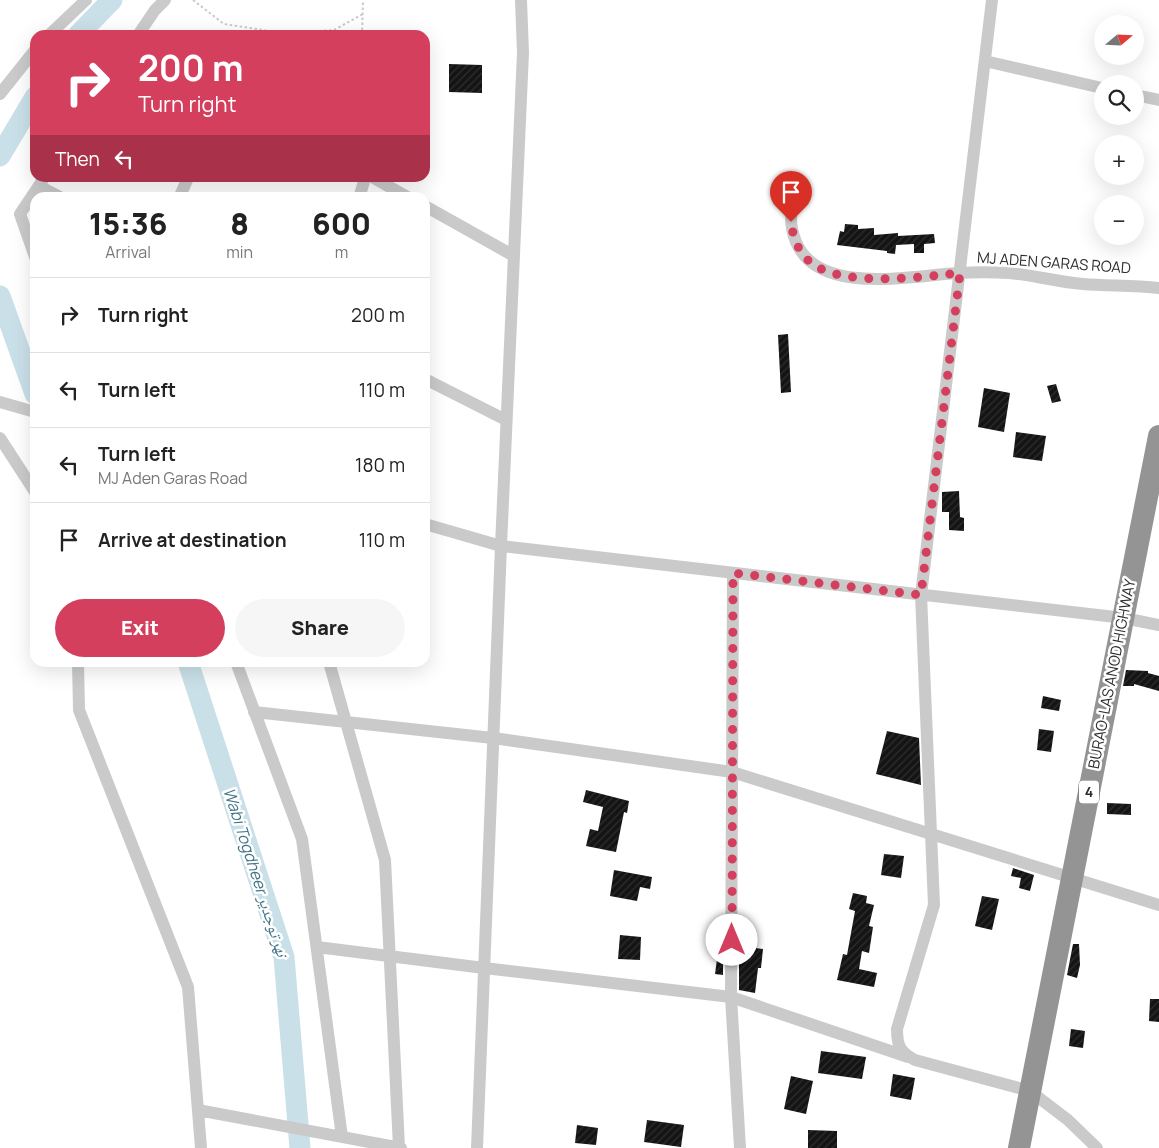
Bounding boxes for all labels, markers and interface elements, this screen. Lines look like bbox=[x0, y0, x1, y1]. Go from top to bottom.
north arrow bbox=[1094, 15, 1144, 65]
map controls bbox=[1094, 15, 1144, 245]
text: 200 m bbox=[138, 44, 243, 92]
icon: right bbox=[55, 50, 120, 115]
button: search bbox=[1094, 75, 1144, 125]
text: Turn right bbox=[138, 89, 236, 119]
button: + bbox=[1094, 135, 1144, 185]
icon: left bbox=[110, 145, 138, 173]
text: Then bbox=[55, 146, 100, 172]
pin bbox=[770, 171, 812, 222]
icon: arrive bbox=[777, 178, 805, 206]
button: − bbox=[1094, 195, 1144, 245]
text: 15:36 bbox=[89, 203, 167, 244]
text: 8 bbox=[230, 203, 249, 244]
text: 600 bbox=[312, 203, 371, 244]
text: Arrival bbox=[105, 241, 151, 263]
text: min bbox=[226, 241, 253, 263]
text: m bbox=[335, 241, 348, 263]
street label: MJ ADEN GARAS ROAD bbox=[976, 247, 1132, 278]
icon: right bbox=[55, 301, 83, 329]
text: Turn right bbox=[98, 302, 188, 328]
text: 200 m bbox=[351, 302, 405, 328]
icon: left bbox=[55, 376, 83, 404]
text: Turn left bbox=[98, 377, 176, 403]
text: 110 m bbox=[359, 377, 405, 403]
text: Turn left bbox=[98, 441, 176, 467]
icon: left bbox=[55, 451, 83, 479]
text: 180 m bbox=[355, 452, 405, 478]
text: MJ Aden Garas Road bbox=[98, 467, 248, 489]
icon: arrive bbox=[55, 526, 83, 554]
text: Arrive at destination bbox=[98, 527, 287, 553]
text: 110 m bbox=[359, 527, 405, 553]
street label: BURAO-LAS ANOD HIGHWAY bbox=[1083, 577, 1140, 771]
button: Exit bbox=[55, 599, 225, 657]
button: Share bbox=[235, 599, 405, 657]
road number: 4 bbox=[1079, 780, 1099, 804]
water label: Wabi Togdheer نهر توجدير bbox=[218, 785, 295, 962]
position arrow bbox=[705, 913, 757, 965]

